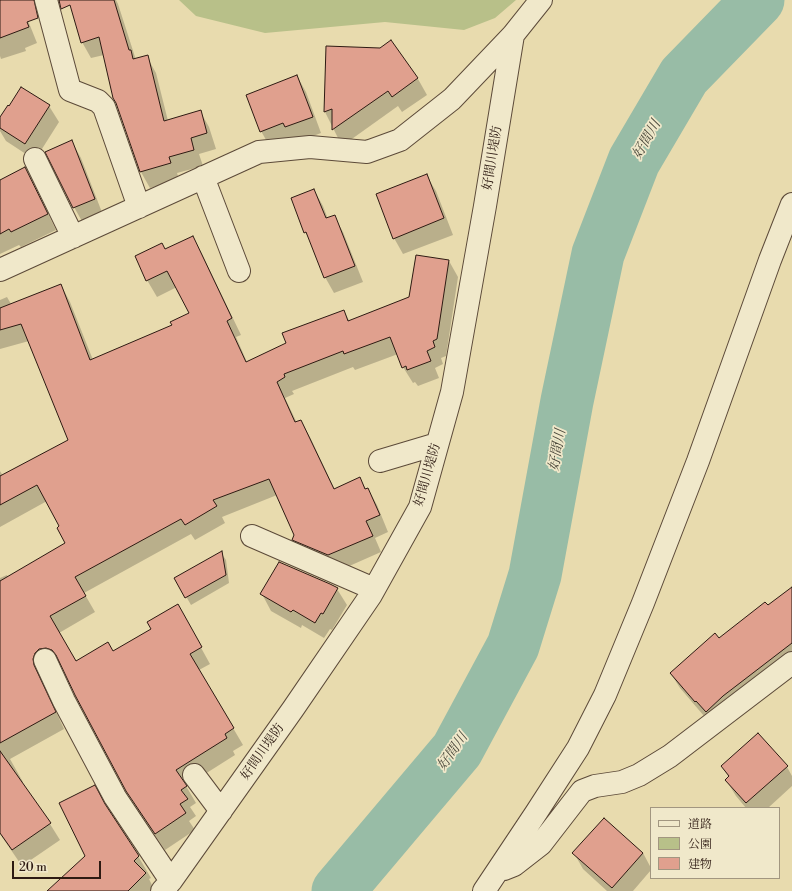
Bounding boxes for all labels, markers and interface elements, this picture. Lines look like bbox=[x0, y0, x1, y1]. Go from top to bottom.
water label: 好間川 bbox=[629, 118, 665, 162]
street label: 好間川堤防 bbox=[480, 125, 506, 191]
water label: 好間川 bbox=[546, 428, 570, 472]
street label: 好間川堤防 bbox=[412, 442, 444, 508]
street label: 好間川堤防 bbox=[238, 721, 288, 783]
water label: 好間川 bbox=[434, 730, 472, 774]
legend bbox=[650, 807, 780, 879]
text: 道路 bbox=[688, 817, 712, 832]
text: 公園 bbox=[688, 837, 712, 852]
scale bar bbox=[14, 853, 103, 879]
text: 建物 bbox=[688, 857, 712, 872]
text: 20 m bbox=[19, 860, 47, 875]

